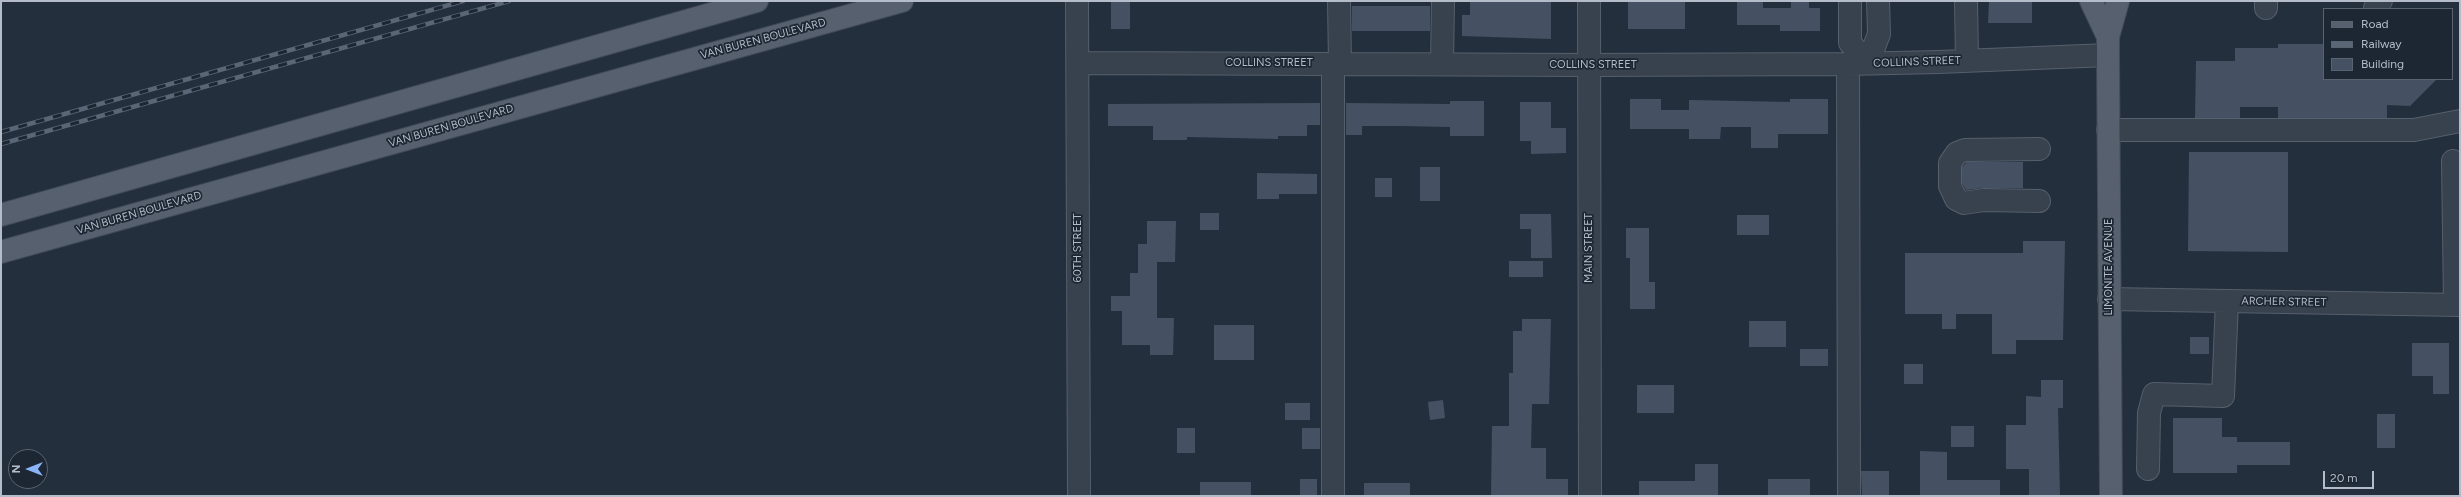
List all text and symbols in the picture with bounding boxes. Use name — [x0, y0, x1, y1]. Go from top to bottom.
legend — [2323, 8, 2453, 80]
street label: VAN BUREN BOULEVARD — [699, 16, 827, 62]
text: Road — [2361, 17, 2389, 31]
text: Railway — [2361, 37, 2402, 51]
street label: COLLINS STREET — [1873, 54, 1961, 70]
street label: COLLINS STREET — [1225, 56, 1313, 70]
text: Building — [2361, 57, 2404, 71]
street label: COLLINS STREET — [1549, 58, 1637, 72]
street label: VAN BUREN BOULEVARD — [387, 102, 515, 150]
street label: VAN BUREN BOULEVARD — [75, 189, 203, 237]
street label: 60TH STREET — [1071, 213, 1085, 283]
street label: MAIN STREET — [1582, 213, 1596, 283]
street label: LIMONITE AVENUE — [2102, 218, 2116, 316]
street label: ARCHER STREET — [2241, 295, 2327, 309]
north arrow — [8, 449, 48, 489]
scale bar — [2325, 463, 2376, 489]
text: N — [10, 465, 23, 473]
text: 20 m — [2330, 471, 2358, 485]

